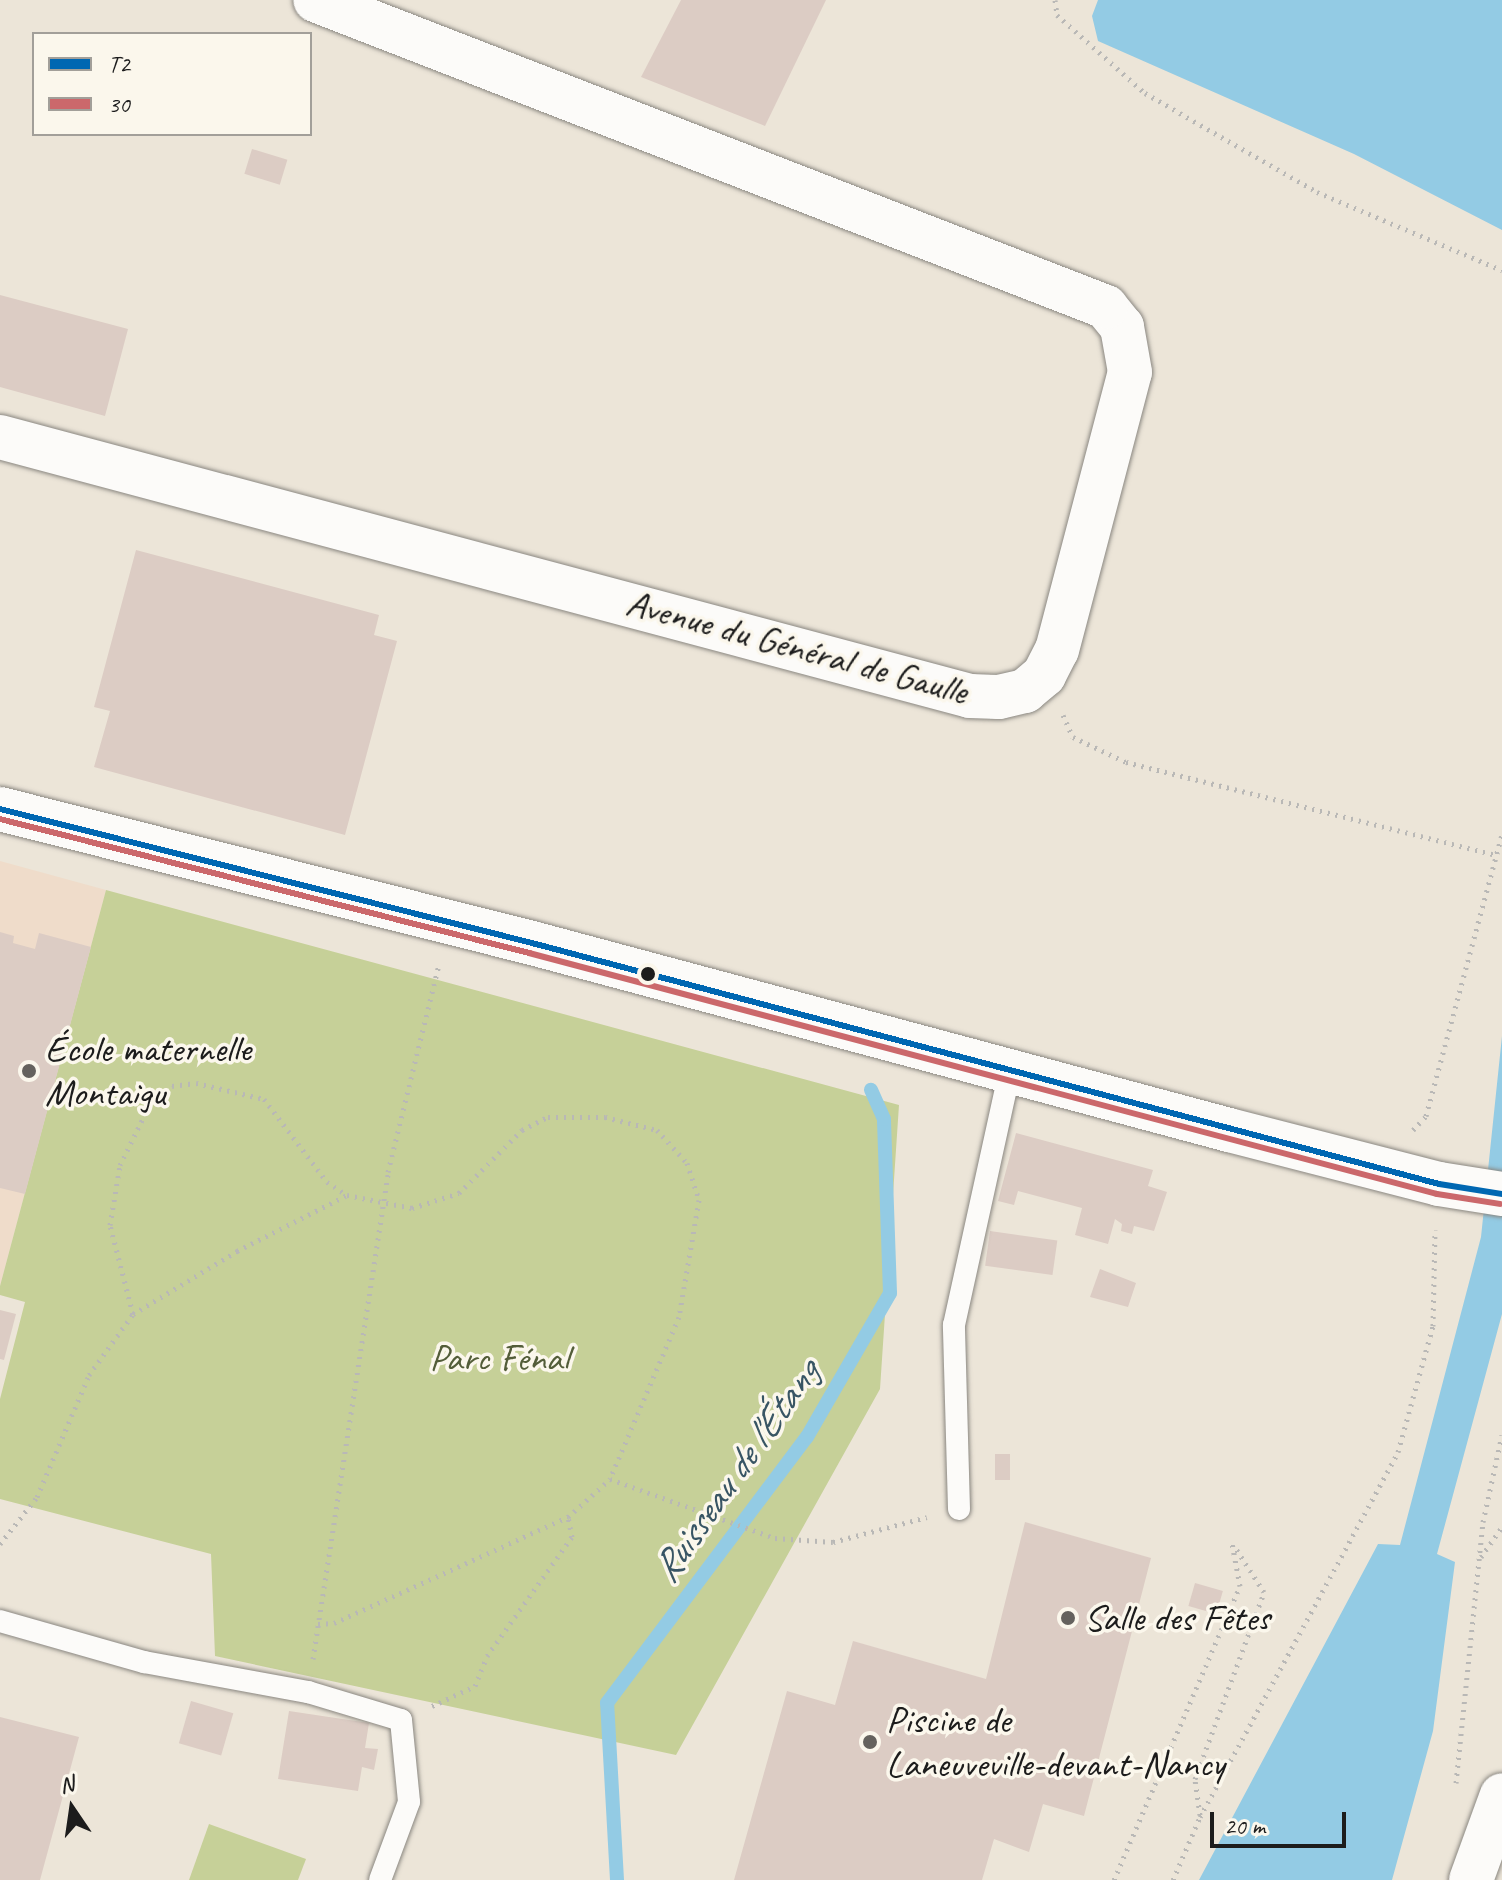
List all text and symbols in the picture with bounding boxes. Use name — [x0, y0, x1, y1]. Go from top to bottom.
legend — [32, 32, 312, 136]
text: T2 — [108, 49, 130, 79]
text: 30 — [108, 89, 130, 119]
street label: Avenue du Général de Gaulle — [621, 580, 973, 714]
unlabelled marker — [640, 966, 656, 982]
place label: École maternelle Montaigu — [45, 1026, 252, 1116]
marker: École maternelle Montaigu — [20, 1062, 38, 1080]
park label: Parc Fénal — [430, 1335, 568, 1381]
water label: Ruisseau de l'Étang — [641, 1351, 829, 1591]
place label: Salle des Fêtes — [1084, 1595, 1270, 1641]
marker: Salle des Fêtes — [1059, 1609, 1077, 1627]
place label: Piscine de Laneuveville-devant-Nancy — [886, 1697, 1224, 1786]
marker: Piscine de Laneuveville-devant-Nancy — [861, 1733, 879, 1751]
north arrow — [32, 1768, 112, 1848]
text: N — [57, 1769, 76, 1800]
scale bar — [1214, 1796, 1350, 1846]
text: 20 m — [1224, 1811, 1265, 1841]

